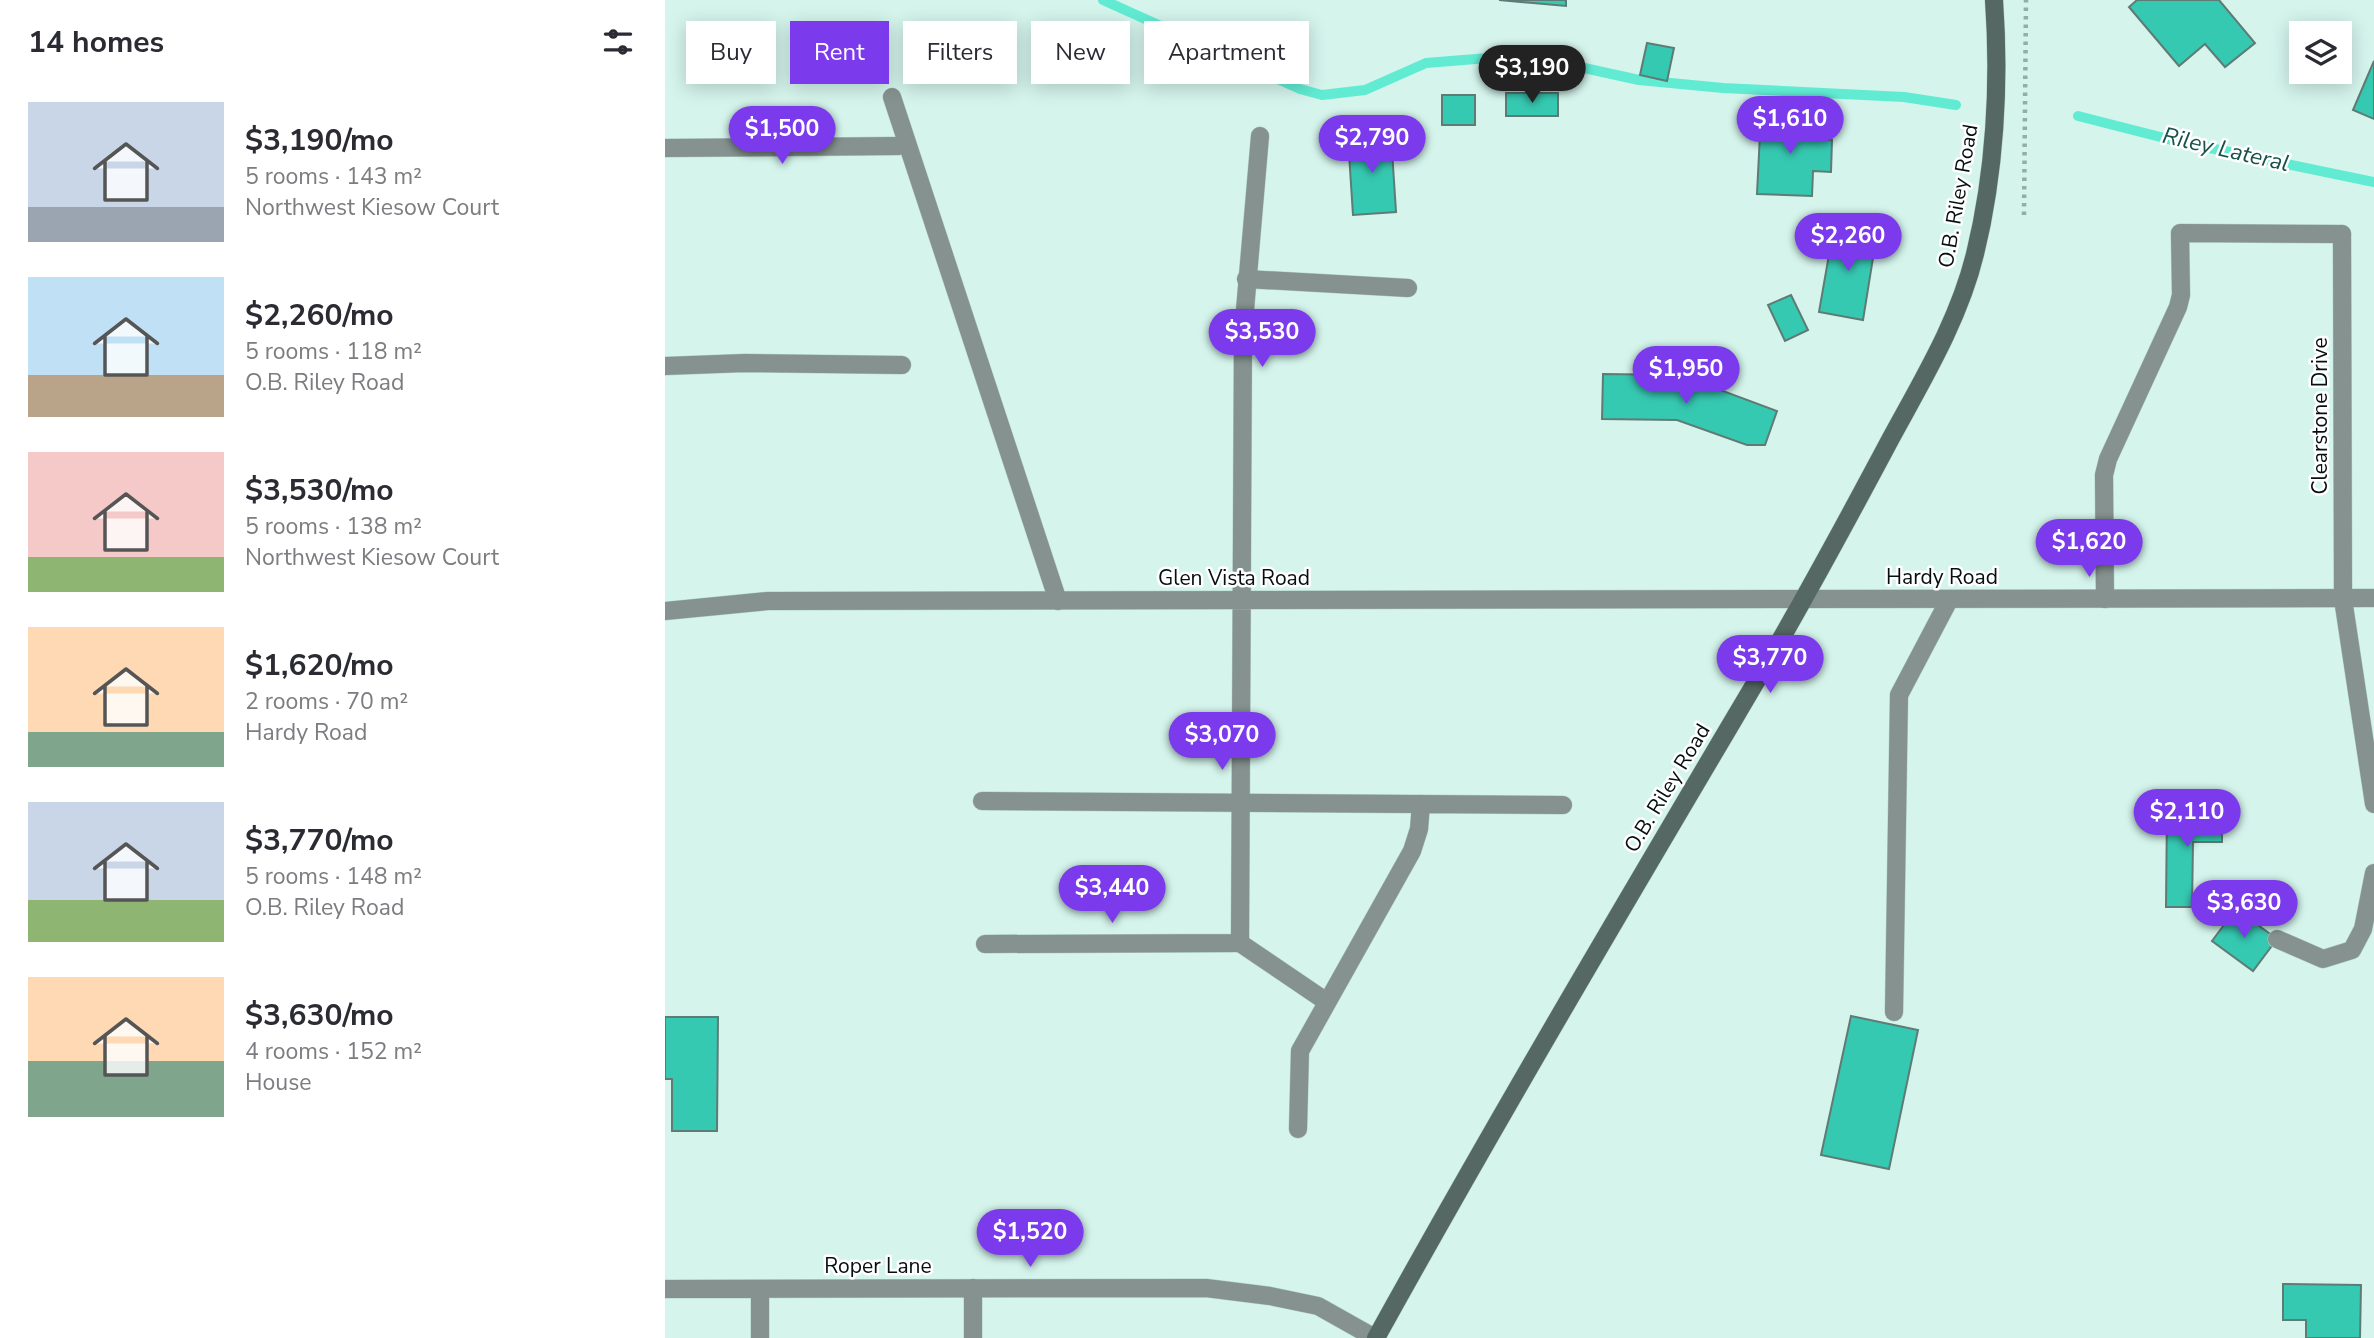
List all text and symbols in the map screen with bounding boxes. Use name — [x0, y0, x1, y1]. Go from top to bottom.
chip: Buy — [686, 21, 776, 84]
chip: Rent — [790, 21, 889, 84]
chip: Filters — [903, 21, 1017, 84]
chip: New — [1031, 21, 1130, 84]
chip: Apartment — [1144, 21, 1309, 84]
map controls — [2289, 21, 2352, 84]
button: layers — [2289, 21, 2352, 84]
text: 14 homes — [28, 22, 164, 63]
icon: filters — [599, 23, 637, 61]
pin: $3,190 — [1475, 46, 1589, 105]
text: $3,190 — [1495, 52, 1569, 83]
pin: $1,610 — [1733, 96, 1847, 156]
text: $1,610 — [1753, 103, 1827, 134]
pin: $1,500 — [725, 106, 839, 166]
text: $1,500 — [745, 113, 819, 144]
pin: $2,790 — [1315, 116, 1429, 175]
text: $3,190/mo — [245, 120, 394, 161]
water label: Riley Lateral — [2159, 120, 2292, 179]
text: $2,790 — [1335, 122, 1409, 153]
street label: O.B. Riley Road — [1932, 122, 1984, 270]
icon: home — [84, 130, 168, 214]
text: 5 rooms · 143 m² — [245, 161, 422, 192]
text: Northwest Kiesow Court — [245, 192, 499, 223]
pin: $2,260 — [1791, 214, 1905, 273]
text: $2,260 — [1811, 220, 1885, 251]
text: $2,260/mo — [245, 295, 394, 336]
icon: home — [84, 305, 168, 389]
pin: $3,530 — [1205, 310, 1319, 369]
text: $3,530 — [1225, 316, 1299, 347]
text: 5 rooms · 118 m² — [245, 336, 422, 367]
street label: Clearstone Drive — [2306, 337, 2334, 495]
pin: $1,950 — [1629, 346, 1743, 406]
text: $1,950 — [1649, 353, 1723, 384]
text: O.B. Riley Road — [245, 367, 404, 398]
text: $3,530/mo — [245, 470, 394, 511]
icon: home — [84, 480, 168, 564]
text: 5 rooms · 138 m² — [245, 511, 422, 542]
pin: $1,620 — [2032, 520, 2146, 579]
text: $1,620 — [2052, 526, 2126, 557]
text: Northwest Kiesow Court — [245, 542, 499, 573]
street label: Hardy Road — [1886, 563, 1998, 591]
street label: Glen Vista Road — [1158, 564, 1310, 592]
pin: $3,770 — [1713, 636, 1827, 695]
text: $3,770 — [1733, 642, 1807, 673]
text: $1,620/mo — [245, 645, 394, 686]
icon: home — [84, 655, 168, 739]
text: 2 rooms · 70 m² — [245, 686, 408, 717]
pin: $3,070 — [1165, 712, 1279, 772]
text: Hardy Road — [245, 717, 367, 748]
street label: O.B. Riley Road — [1618, 718, 1716, 858]
text: $3,070 — [1185, 719, 1259, 750]
pin: $2,110 — [2130, 790, 2244, 849]
text: $2,110 — [2150, 796, 2224, 827]
text: $3,770/mo — [245, 820, 394, 861]
icon: home — [84, 830, 168, 914]
text: 5 rooms · 148 m² — [245, 861, 422, 892]
pin: $3,440 — [1055, 866, 1169, 925]
text: $3,440 — [1075, 872, 1149, 903]
pin: $3,630 — [2187, 880, 2301, 940]
text: $3,630 — [2207, 887, 2281, 918]
text: O.B. Riley Road — [245, 892, 404, 923]
text: $3,630/mo — [245, 995, 394, 1036]
icon: home — [84, 1005, 168, 1089]
text: 4 rooms · 152 m² — [245, 1036, 422, 1067]
text: House — [245, 1067, 312, 1098]
pin: $1,520 — [973, 1210, 1087, 1269]
text: $1,520 — [993, 1216, 1067, 1247]
street label: Roper Lane — [824, 1252, 932, 1280]

